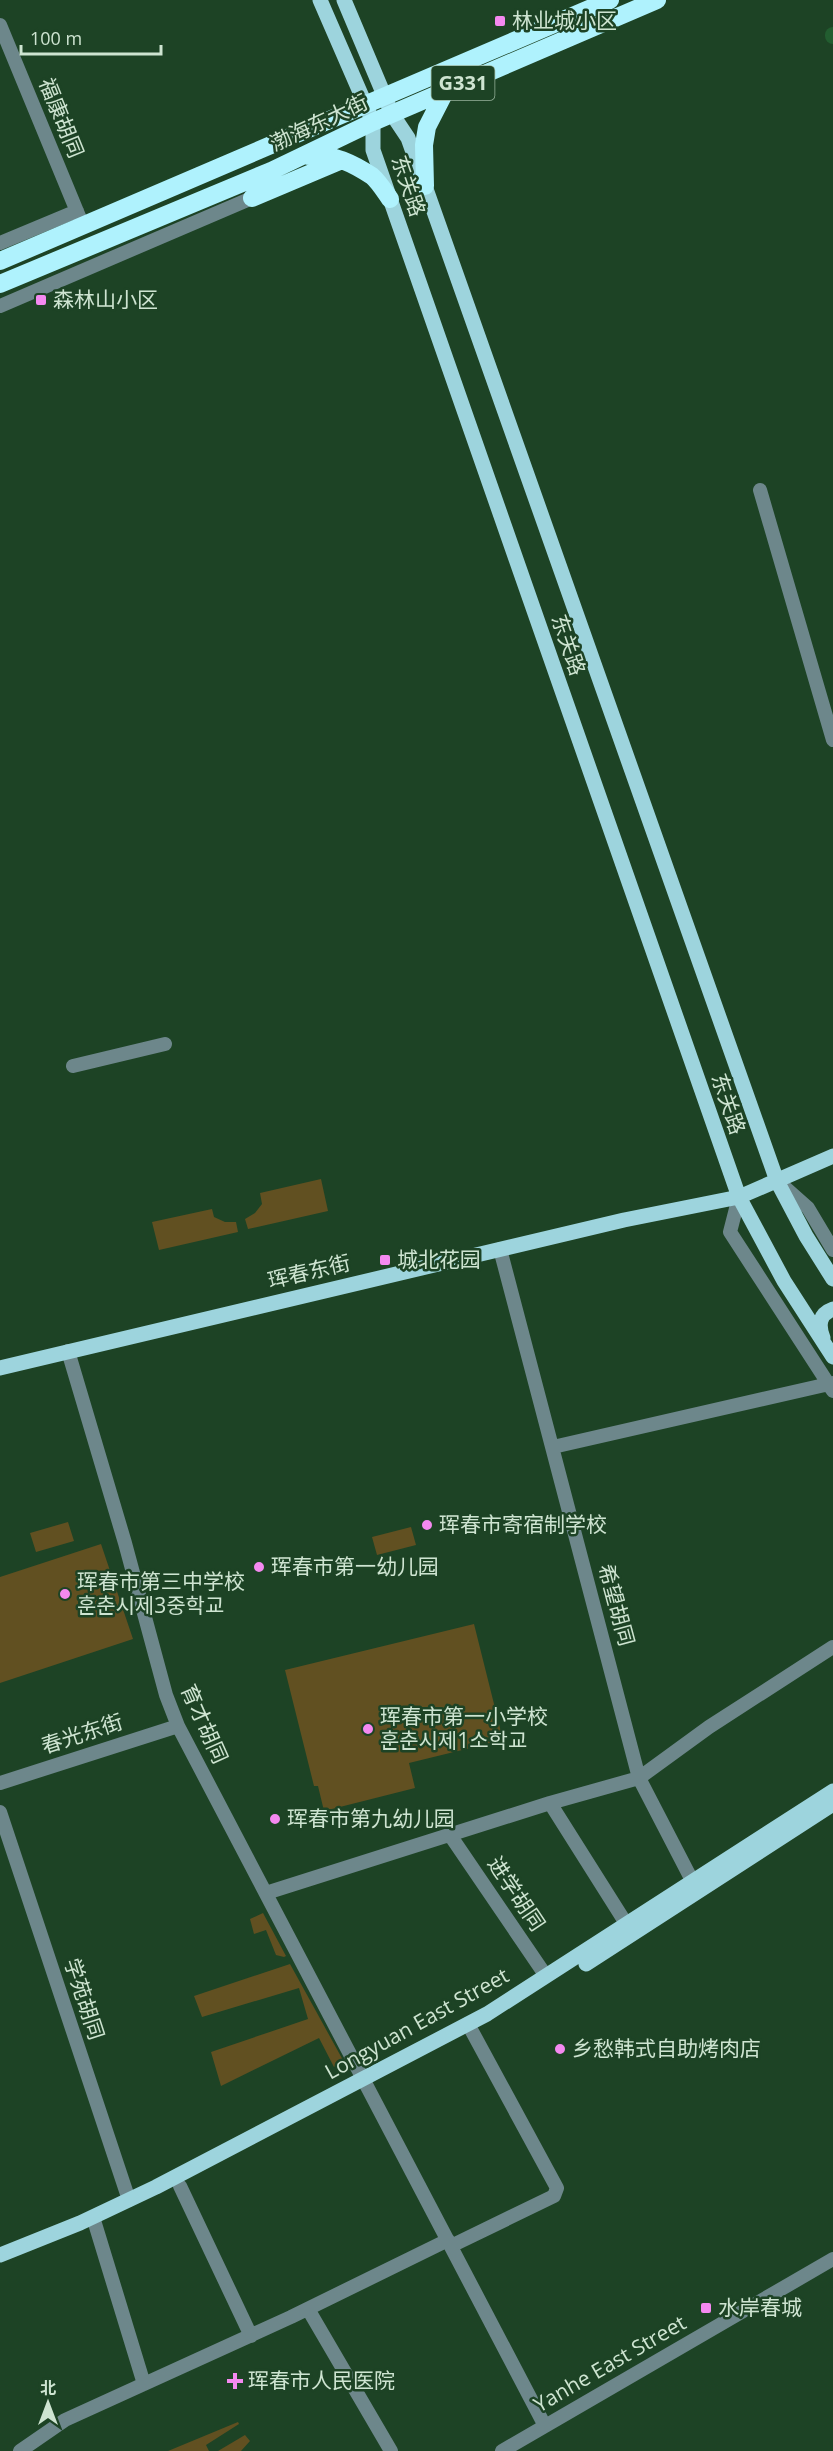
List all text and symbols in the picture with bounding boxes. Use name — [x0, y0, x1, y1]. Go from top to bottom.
place label: 林业城小区 — [512, 6, 617, 34]
marker: 林业城小区 — [493, 14, 507, 28]
scale bar — [21, 18, 160, 56]
text: 100 m — [30, 26, 82, 50]
road number: G331 — [432, 66, 494, 100]
street label: 福康胡同 — [33, 73, 91, 162]
street label: 渤海东大街 — [265, 87, 372, 157]
street label: 东关路 — [385, 151, 432, 220]
place label: 森林山小区 — [53, 285, 158, 313]
marker: 森林山小区 — [34, 293, 48, 307]
street label: 东关路 — [545, 610, 592, 679]
street label: 东关路 — [705, 1069, 752, 1138]
place label: 城北花园 — [397, 1245, 481, 1273]
street label: 珲春东街 — [265, 1248, 353, 1294]
marker: 城北花园 — [378, 1253, 392, 1267]
place label: 珲春市寄宿制学校 — [439, 1510, 607, 1538]
marker: 珲春市寄宿制学校 — [420, 1518, 434, 1532]
place label: 珲春市第一幼儿园 — [271, 1552, 439, 1580]
marker: 珲春市第一幼儿园 — [252, 1560, 266, 1574]
street label: 希望胡同 — [593, 1561, 641, 1649]
place label: 珲春市第三中学校 훈춘시제3중학교 — [77, 1567, 245, 1619]
marker: 珲春市第三中学校 훈춘시제3중학교 — [58, 1587, 72, 1601]
street label: 育才胡同 — [175, 1680, 235, 1768]
place label: 珲春市第一小学校 훈춘시제1소학교 — [380, 1702, 548, 1754]
street label: 春光东街 — [37, 1707, 126, 1759]
marker: 珲春市第一小学校 훈춘시제1소학교 — [361, 1722, 375, 1736]
place label: 珲春市第九幼儿园 — [287, 1804, 455, 1832]
marker: 珲春市第九幼儿园 — [268, 1812, 282, 1826]
street label: 进学胡同 — [482, 1851, 552, 1936]
street label: 学苑胡同 — [59, 1954, 111, 2043]
street label: Longyuan East Street — [320, 1961, 513, 2085]
place label: 乡愁韩式自助烤肉店 — [572, 2034, 761, 2062]
marker: 乡愁韩式自助烤肉店 — [553, 2042, 567, 2056]
place label: 水岸春城 — [718, 2293, 802, 2321]
marker: 水岸春城 — [699, 2301, 713, 2315]
street label: Yanhe East Street — [528, 2308, 691, 2418]
place label: 珲春市人民医院 — [248, 2366, 395, 2394]
marker: 珲春市人民医院 — [226, 2372, 244, 2390]
north arrow — [18, 2373, 78, 2433]
text: 北 — [40, 2377, 56, 2399]

